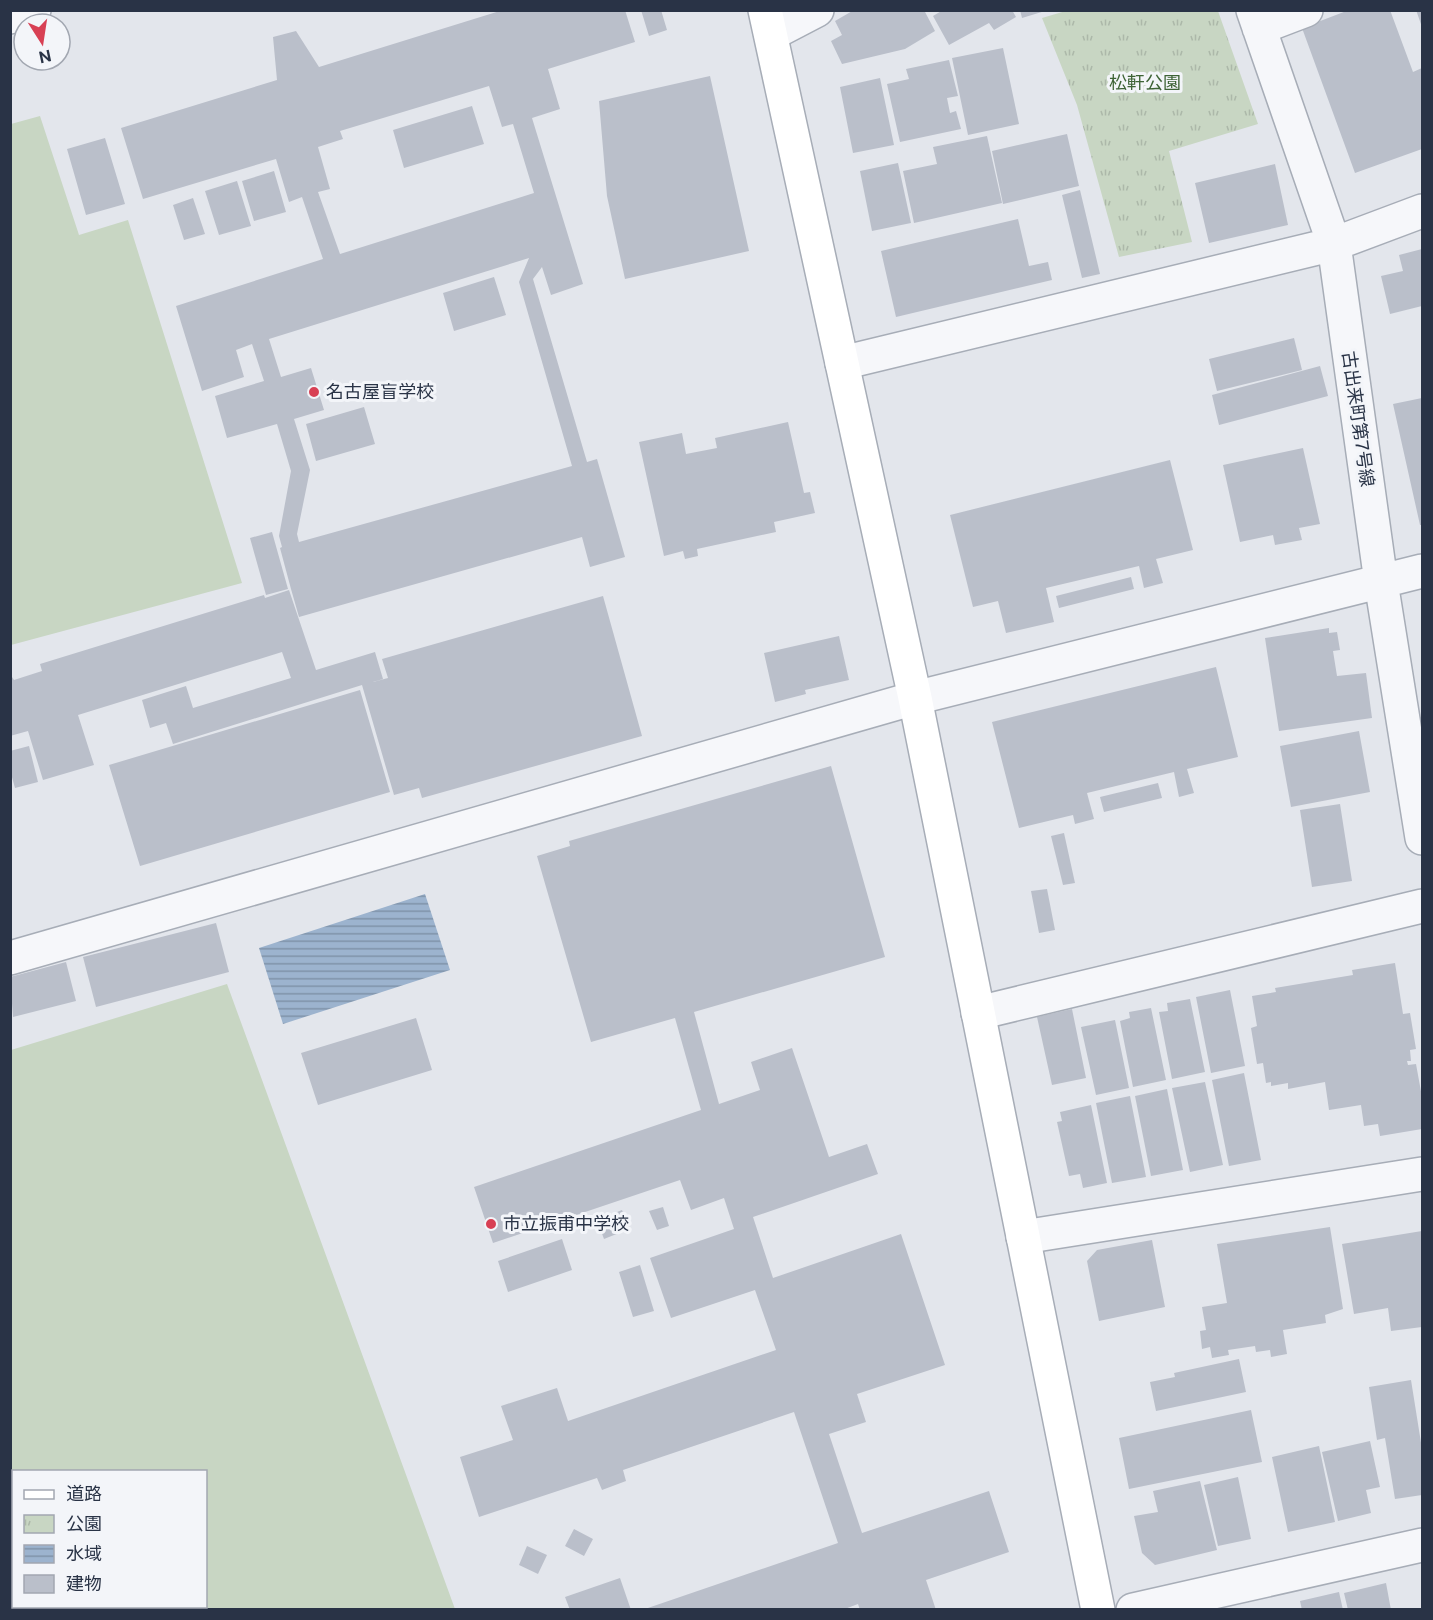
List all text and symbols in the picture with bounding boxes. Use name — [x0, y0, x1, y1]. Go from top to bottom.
north arrow — [12, 12, 72, 72]
text: N — [37, 46, 53, 67]
park label: 松軒公園 — [1109, 72, 1181, 93]
street label: 古出来町第7号線 — [1339, 350, 1378, 488]
place label: 名古屋盲学校 — [326, 381, 434, 402]
marker: 名古屋盲学校 — [307, 385, 321, 399]
place label: 市立振甫中学校 — [503, 1213, 629, 1234]
marker: 市立振甫中学校 — [484, 1217, 498, 1231]
legend — [12, 1470, 207, 1608]
text: 道路 — [66, 1483, 102, 1504]
text: 公園 — [66, 1513, 102, 1534]
text: 水域 — [66, 1543, 102, 1564]
text: 建物 — [66, 1573, 102, 1594]

